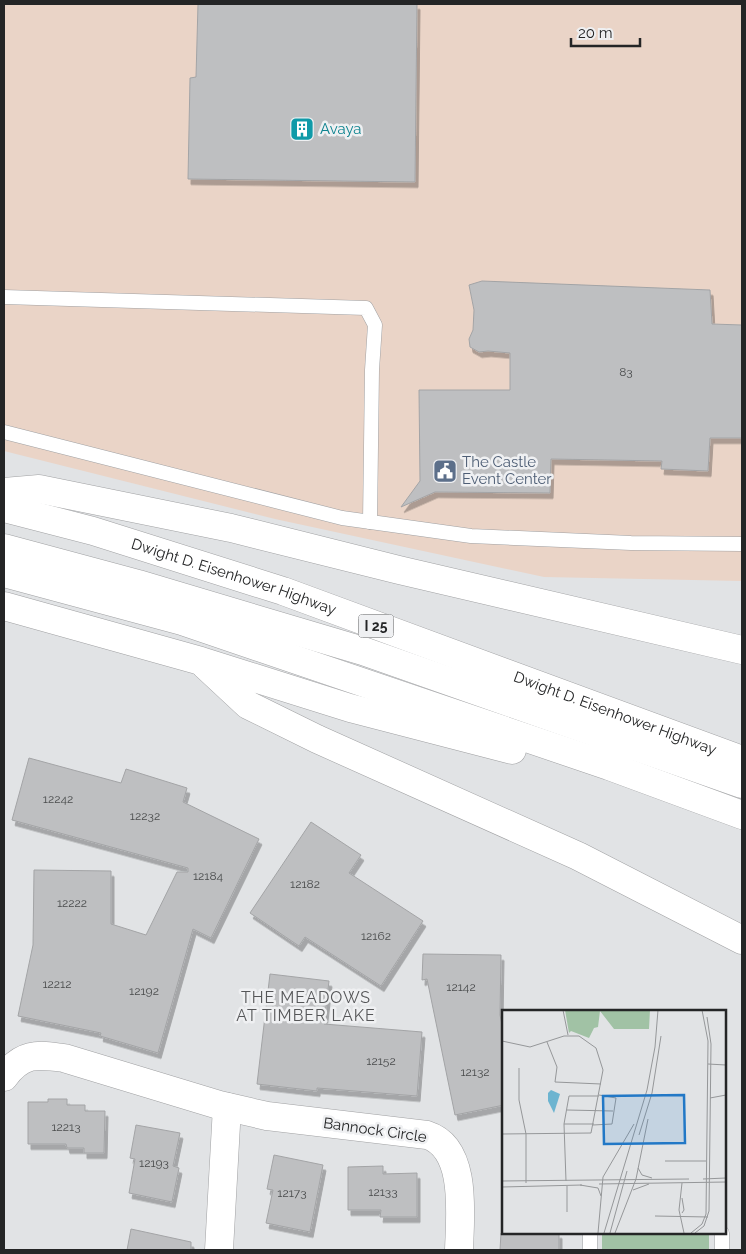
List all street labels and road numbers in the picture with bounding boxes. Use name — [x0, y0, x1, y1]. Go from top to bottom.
street label: Dwight D. Eisenhower Highway — [129, 535, 339, 619]
road number: I 25 — [358, 614, 394, 638]
street label: Dwight D. Eisenhower Highway — [511, 668, 719, 759]
street label: Bannock Circle — [322, 1114, 428, 1146]

